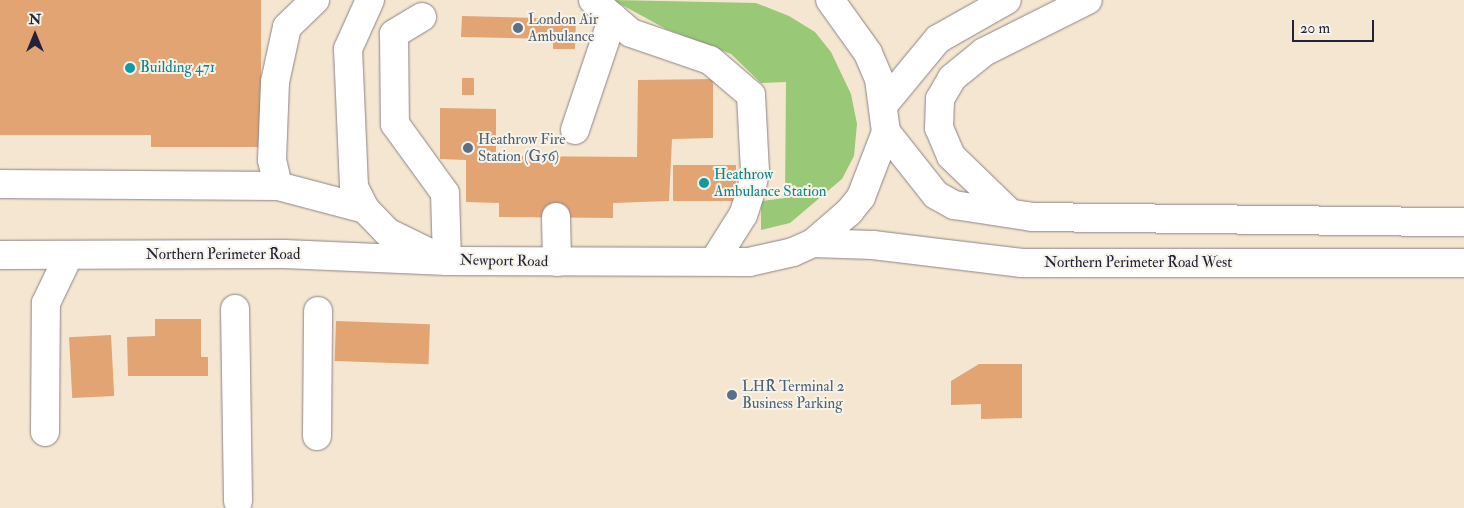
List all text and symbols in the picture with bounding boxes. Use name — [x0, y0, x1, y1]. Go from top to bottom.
north arrow — [10, 10, 60, 60]
place label: London Air Ambulance — [528, 10, 598, 45]
scale bar — [1294, 10, 1376, 42]
text: N — [29, 11, 41, 28]
text: 20 m — [1300, 19, 1330, 38]
marker: London Air Ambulance — [512, 22, 524, 34]
place label: Building 471 — [140, 59, 215, 77]
marker: Building 471 — [124, 62, 136, 74]
place label: Heathrow Fire Station (G56) — [478, 130, 565, 165]
marker: Heathrow Fire Station (G56) — [462, 142, 474, 154]
place label: Heathrow Ambulance Station — [714, 165, 826, 200]
marker: Heathrow Ambulance Station — [698, 177, 710, 189]
street label: Northern Perimeter Road — [146, 246, 300, 264]
street label: Newport Road — [460, 251, 548, 271]
street label: Northern Perimeter Road West — [1044, 254, 1232, 272]
place label: LHR Terminal 2 Business Parking — [742, 377, 844, 412]
marker: LHR Terminal 2 Business Parking — [726, 389, 738, 401]

